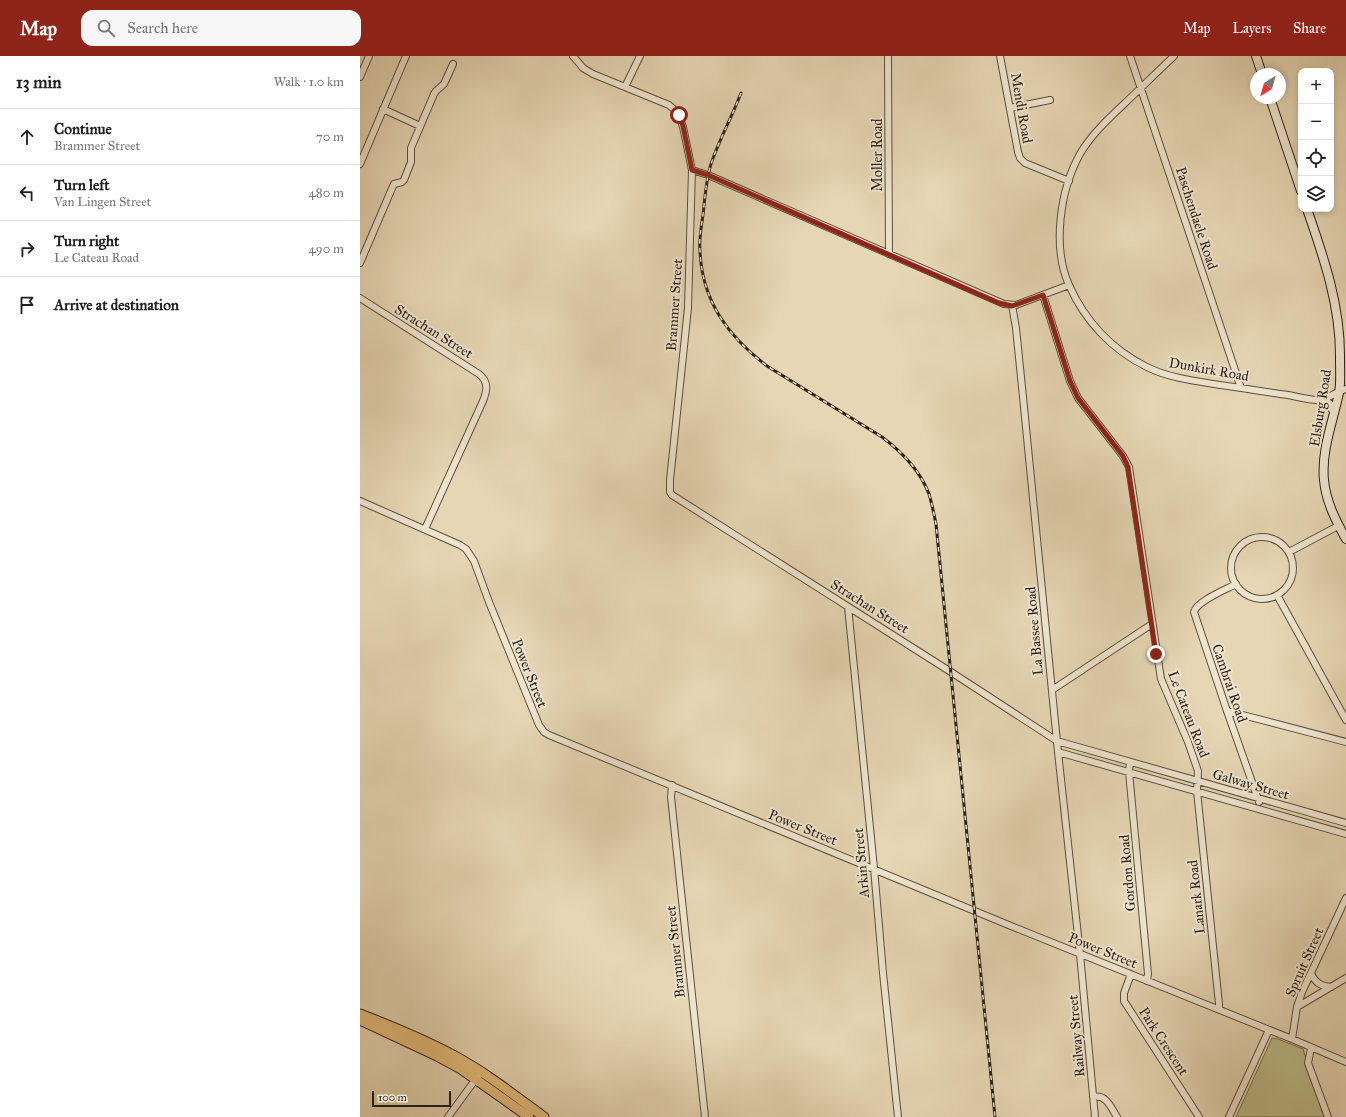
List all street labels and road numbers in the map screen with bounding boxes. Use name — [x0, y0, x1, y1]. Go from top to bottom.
street label: Mendi Road — [1007, 71, 1036, 145]
street label: Moller Road — [869, 119, 886, 191]
street label: Paschendaele Road — [1172, 165, 1221, 272]
street label: Brammer Street — [663, 258, 686, 352]
street label: Strachan Street — [391, 301, 476, 362]
street label: Dunkirk Road — [1168, 354, 1250, 385]
street label: Elsburg Road — [1306, 368, 1335, 448]
street label: Strachan Street — [827, 576, 912, 637]
street label: La Bassee Road — [1022, 586, 1047, 676]
street label: Power Street — [508, 636, 551, 710]
street label: Cambrai Road — [1208, 642, 1251, 725]
street label: Le Cateau Road — [1164, 668, 1213, 760]
street label: Galway Street — [1211, 765, 1291, 804]
street label: Power Street — [766, 806, 840, 849]
street label: Arkin Street — [850, 827, 873, 900]
street label: Gordon Road — [1116, 834, 1139, 912]
street label: Lanark Road — [1184, 859, 1209, 935]
street label: Brammer Street — [662, 905, 689, 999]
street label: Spruit Street — [1282, 925, 1327, 1000]
street label: Power Street — [1066, 929, 1140, 972]
street label: Railway Street — [1064, 994, 1089, 1078]
street label: Park Crescent — [1135, 1004, 1192, 1079]

